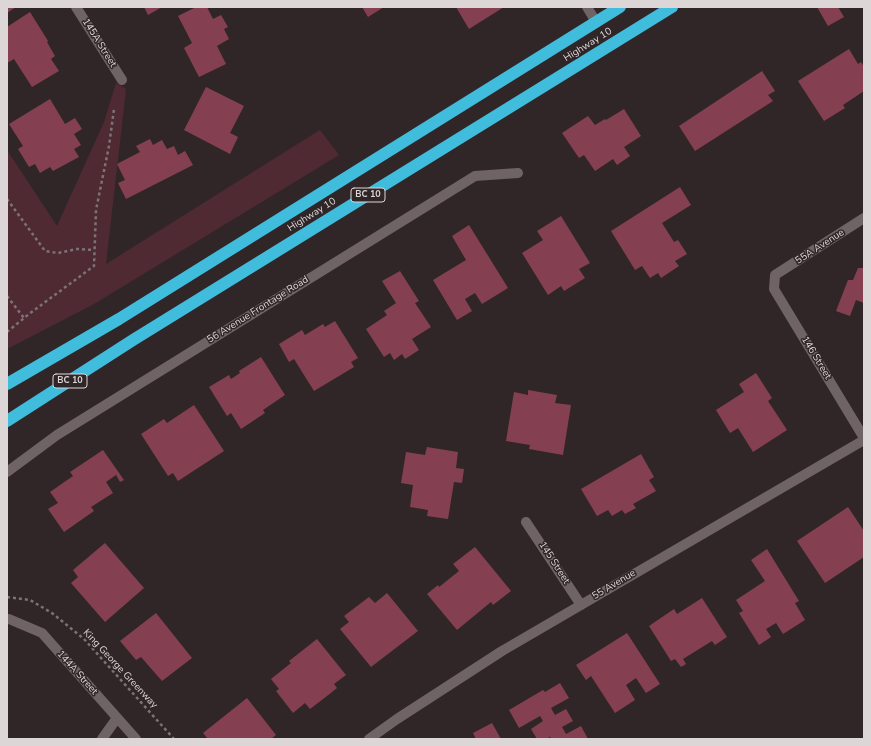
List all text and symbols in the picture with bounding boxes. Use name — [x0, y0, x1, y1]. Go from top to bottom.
street label: 145A Street — [79, 16, 119, 70]
street label: Highway 10 — [562, 25, 614, 65]
road number: BC 10 — [351, 188, 385, 202]
street label: Highway 10 — [286, 195, 338, 235]
street label: 55A Avenue — [793, 227, 847, 267]
street label: 56 Avenue Frontage Road — [205, 274, 311, 346]
street label: 146 Street — [799, 334, 833, 382]
road number: BC 10 — [53, 374, 87, 388]
street label: 145 Street — [536, 540, 572, 586]
street label: 55 Avenue — [590, 567, 638, 603]
street label: King George Greenway — [80, 627, 160, 711]
street label: 144A Street — [54, 648, 100, 698]

